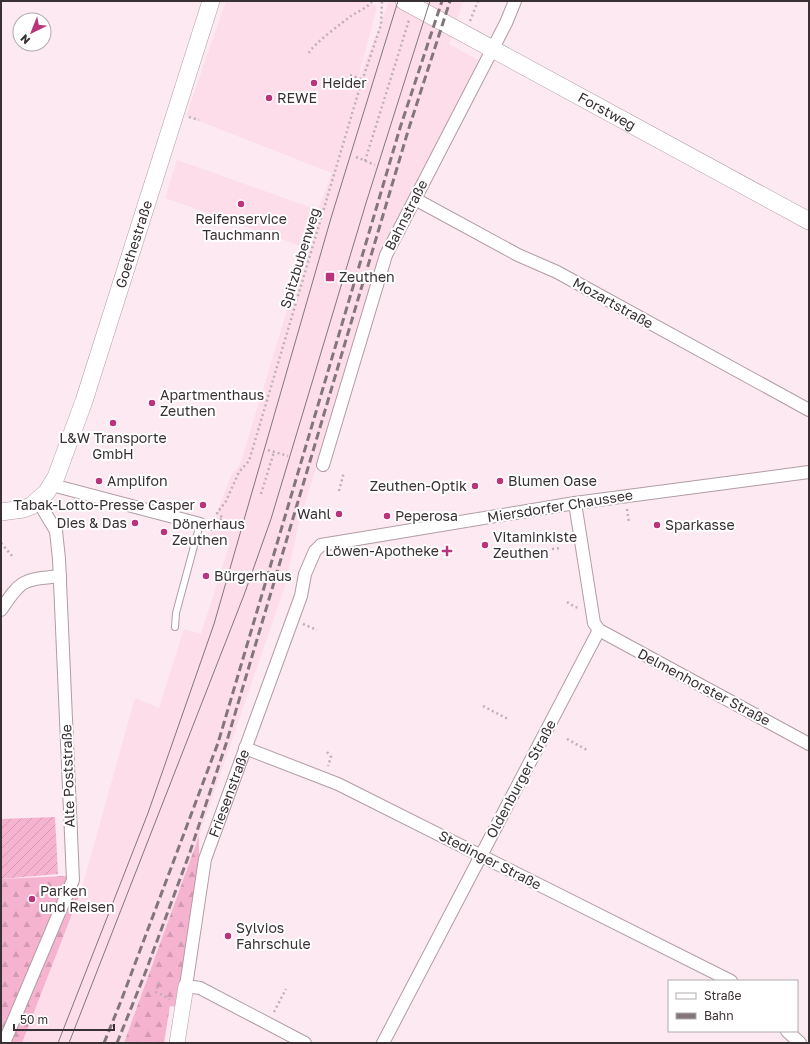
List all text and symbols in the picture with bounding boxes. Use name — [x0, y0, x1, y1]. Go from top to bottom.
north arrow — [12, 12, 52, 52]
text: N — [17, 32, 32, 47]
place label: Heider — [322, 74, 367, 91]
marker: Heider — [309, 78, 319, 88]
street label: Forstweg — [575, 88, 639, 133]
place label: REWE — [277, 89, 317, 106]
marker: REWE — [264, 93, 274, 103]
street label: Bahnstraße — [381, 177, 431, 253]
street label: Goethestraße — [111, 198, 155, 290]
marker: Reifenservice Tauchmann — [236, 199, 246, 209]
street label: Spitzbubenweg — [276, 205, 323, 310]
place label: Reifenservice Tauchmann — [195, 210, 287, 243]
place label: Zeuthen — [339, 268, 395, 285]
marker: Zeuthen — [324, 271, 336, 283]
street label: Mozartstraße — [570, 273, 656, 332]
place label: Apartmenthaus Zeuthen — [160, 386, 264, 419]
marker: Apartmenthaus Zeuthen — [147, 398, 157, 408]
marker: L&W Transporte GmbH — [108, 418, 118, 428]
place label: L&W Transporte GmbH — [59, 429, 167, 462]
place label: Amplifon — [107, 472, 168, 489]
place label: Blumen Oase — [508, 472, 597, 489]
marker: Amplifon — [94, 476, 104, 486]
marker: Blumen Oase — [495, 476, 505, 486]
place label: Zeuthen-Optik — [370, 477, 467, 494]
marker: Zeuthen-Optik — [470, 481, 480, 491]
street label: Miersdorfer Chaussee — [486, 486, 634, 525]
place label: Tabak-Lotto-Presse Casper — [13, 496, 196, 513]
marker: Tabak-Lotto-Presse Casper — [198, 500, 208, 510]
place label: Wahl — [297, 505, 331, 522]
place label: Peperosa — [395, 507, 458, 524]
marker: Wahl — [334, 509, 344, 519]
marker: Peperosa — [382, 511, 392, 521]
place label: Dies & Das — [56, 514, 127, 531]
place label: Dönerhaus Zeuthen — [172, 515, 245, 548]
place label: Sparkasse — [665, 516, 735, 533]
marker: Dies & Das — [130, 518, 140, 528]
marker: Sparkasse — [652, 520, 662, 530]
marker: Dönerhaus Zeuthen — [159, 527, 169, 537]
place label: Vitaminkiste Zeuthen — [493, 528, 577, 561]
marker: Vitaminkiste Zeuthen — [480, 540, 490, 550]
place label: Löwen-Apotheke — [325, 542, 439, 559]
marker: Löwen-Apotheke — [442, 546, 452, 556]
place label: Bürgerhaus — [214, 567, 292, 584]
marker: Bürgerhaus — [201, 571, 211, 581]
street label: Delmenhorster Straße — [635, 644, 773, 729]
street label: Oldenburger Straße — [482, 717, 559, 841]
street label: Alte Poststraße — [57, 724, 78, 828]
street label: Friesenstraße — [205, 747, 252, 839]
street label: Stedinger Straße — [436, 826, 544, 893]
place label: Parken und Reisen — [40, 882, 115, 915]
marker: Parken und Reisen — [27, 894, 37, 904]
place label: Sylvios Fahrschule — [236, 919, 311, 952]
marker: Sylvios Fahrschule — [223, 931, 233, 941]
legend — [668, 980, 798, 1032]
text: Straße — [704, 988, 742, 1003]
scale bar — [14, 1006, 114, 1032]
text: Bahn — [704, 1008, 734, 1023]
text: 50 m — [20, 1012, 48, 1027]

